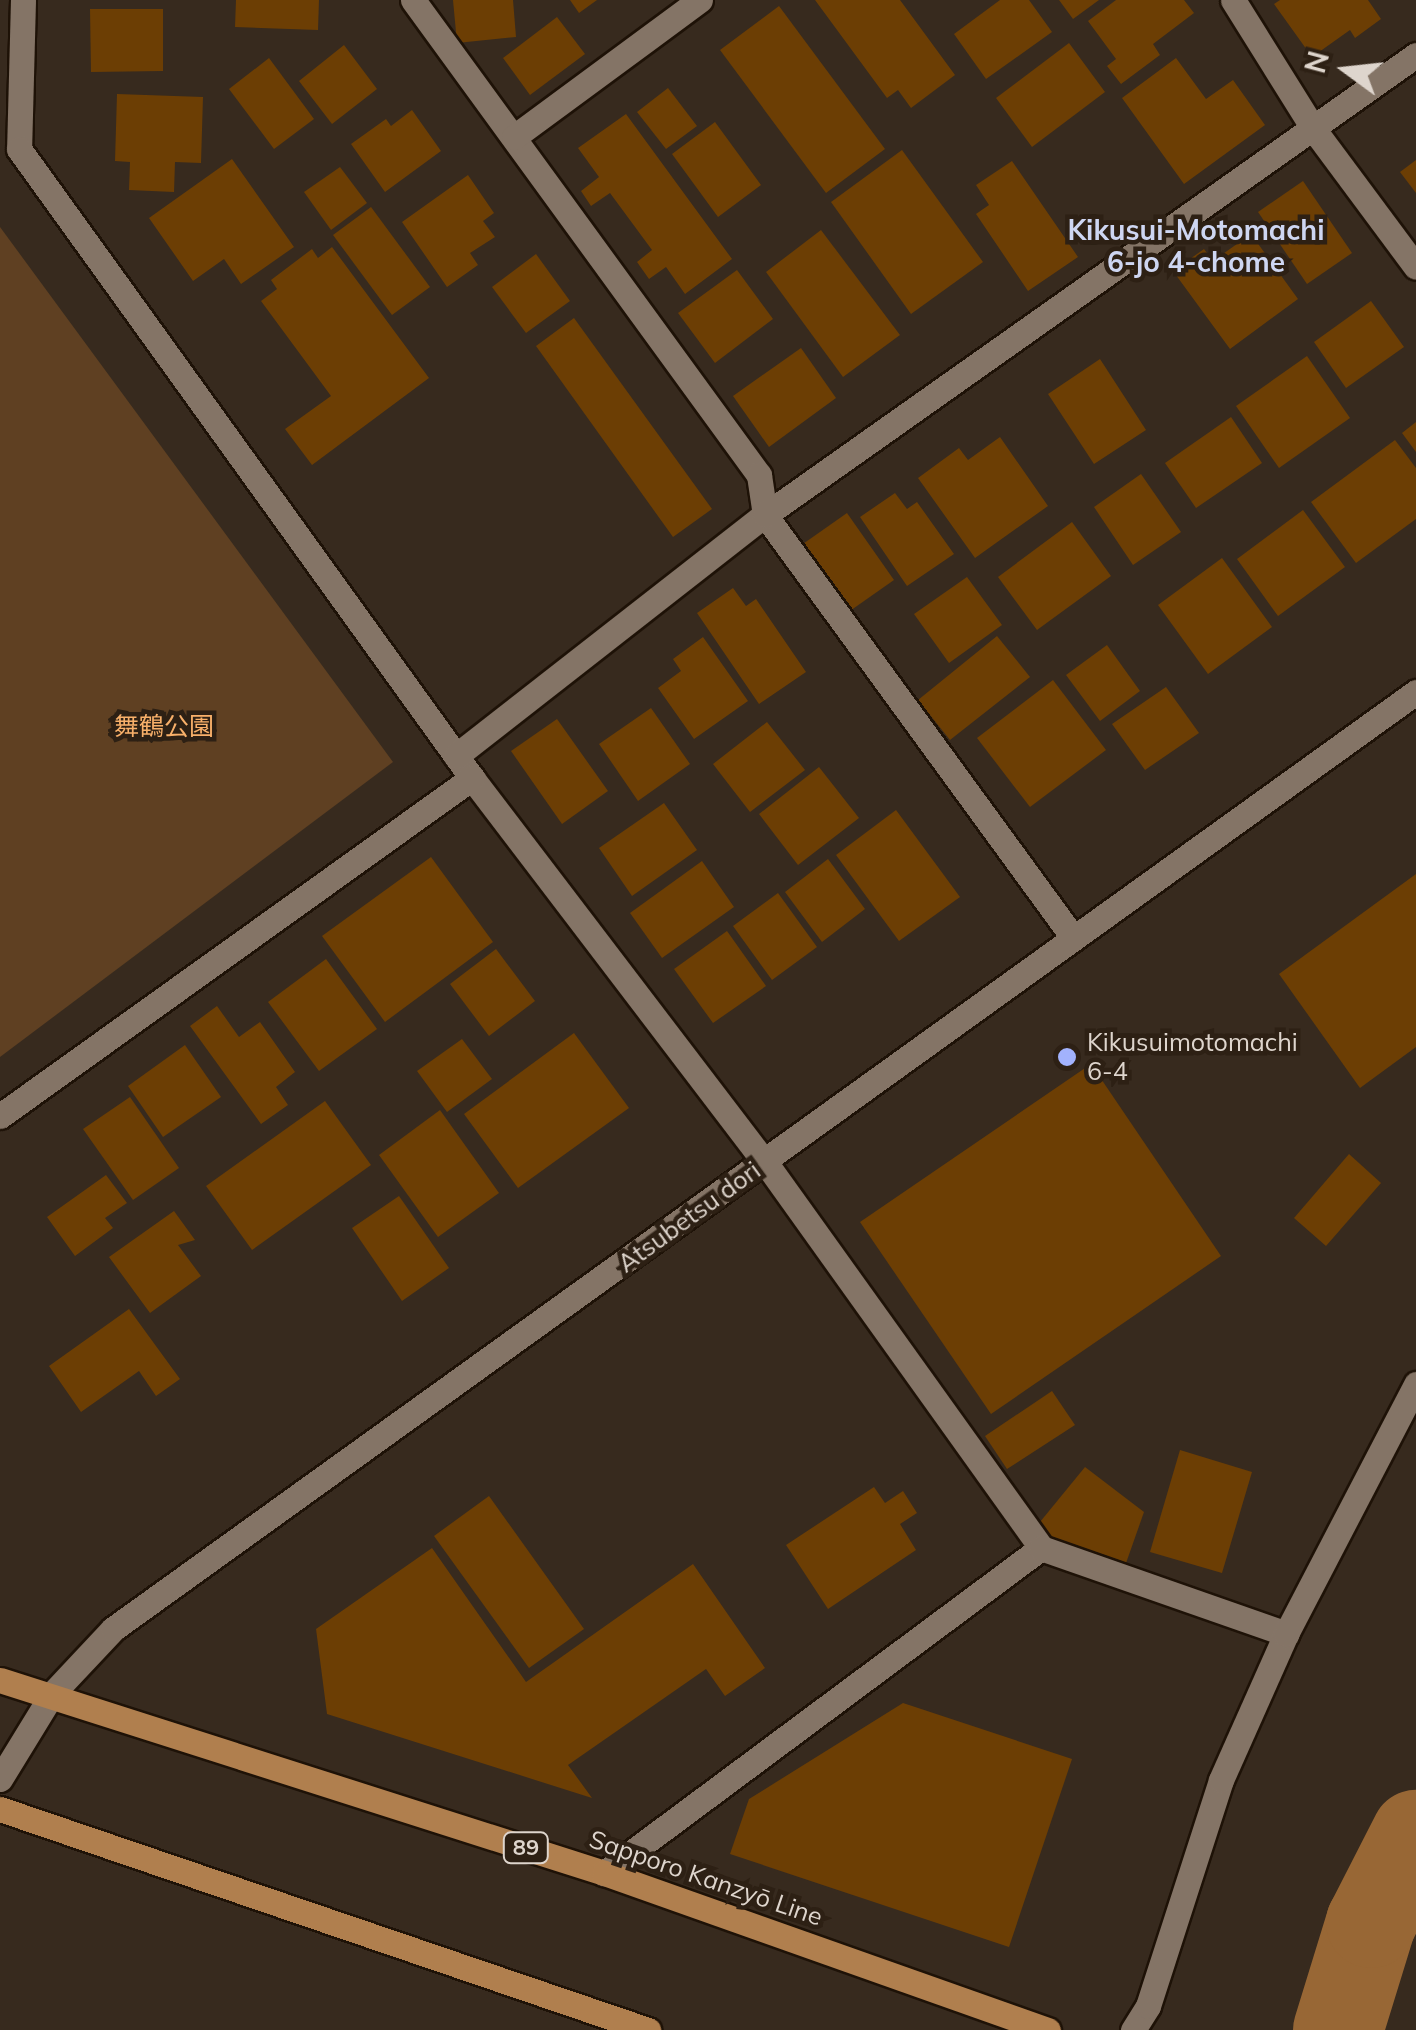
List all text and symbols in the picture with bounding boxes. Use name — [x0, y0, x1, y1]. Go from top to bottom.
north arrow — [1296, 20, 1396, 120]
text: N — [1297, 47, 1336, 77]
district label: Kikusui-Motomachi 6-jo 4-chome — [1067, 213, 1325, 279]
park label: 舞鶴公園 — [114, 711, 214, 741]
place label: Kikusuimotomachi 6-4 — [1087, 1028, 1298, 1087]
marker: Kikusuimotomachi 6-4 — [1056, 1046, 1078, 1068]
street label: Atsubetsu dori — [612, 1155, 766, 1279]
street label: Sapporo Kanzyō Line — [585, 1824, 827, 1932]
road number: 89 — [501, 1831, 551, 1865]

